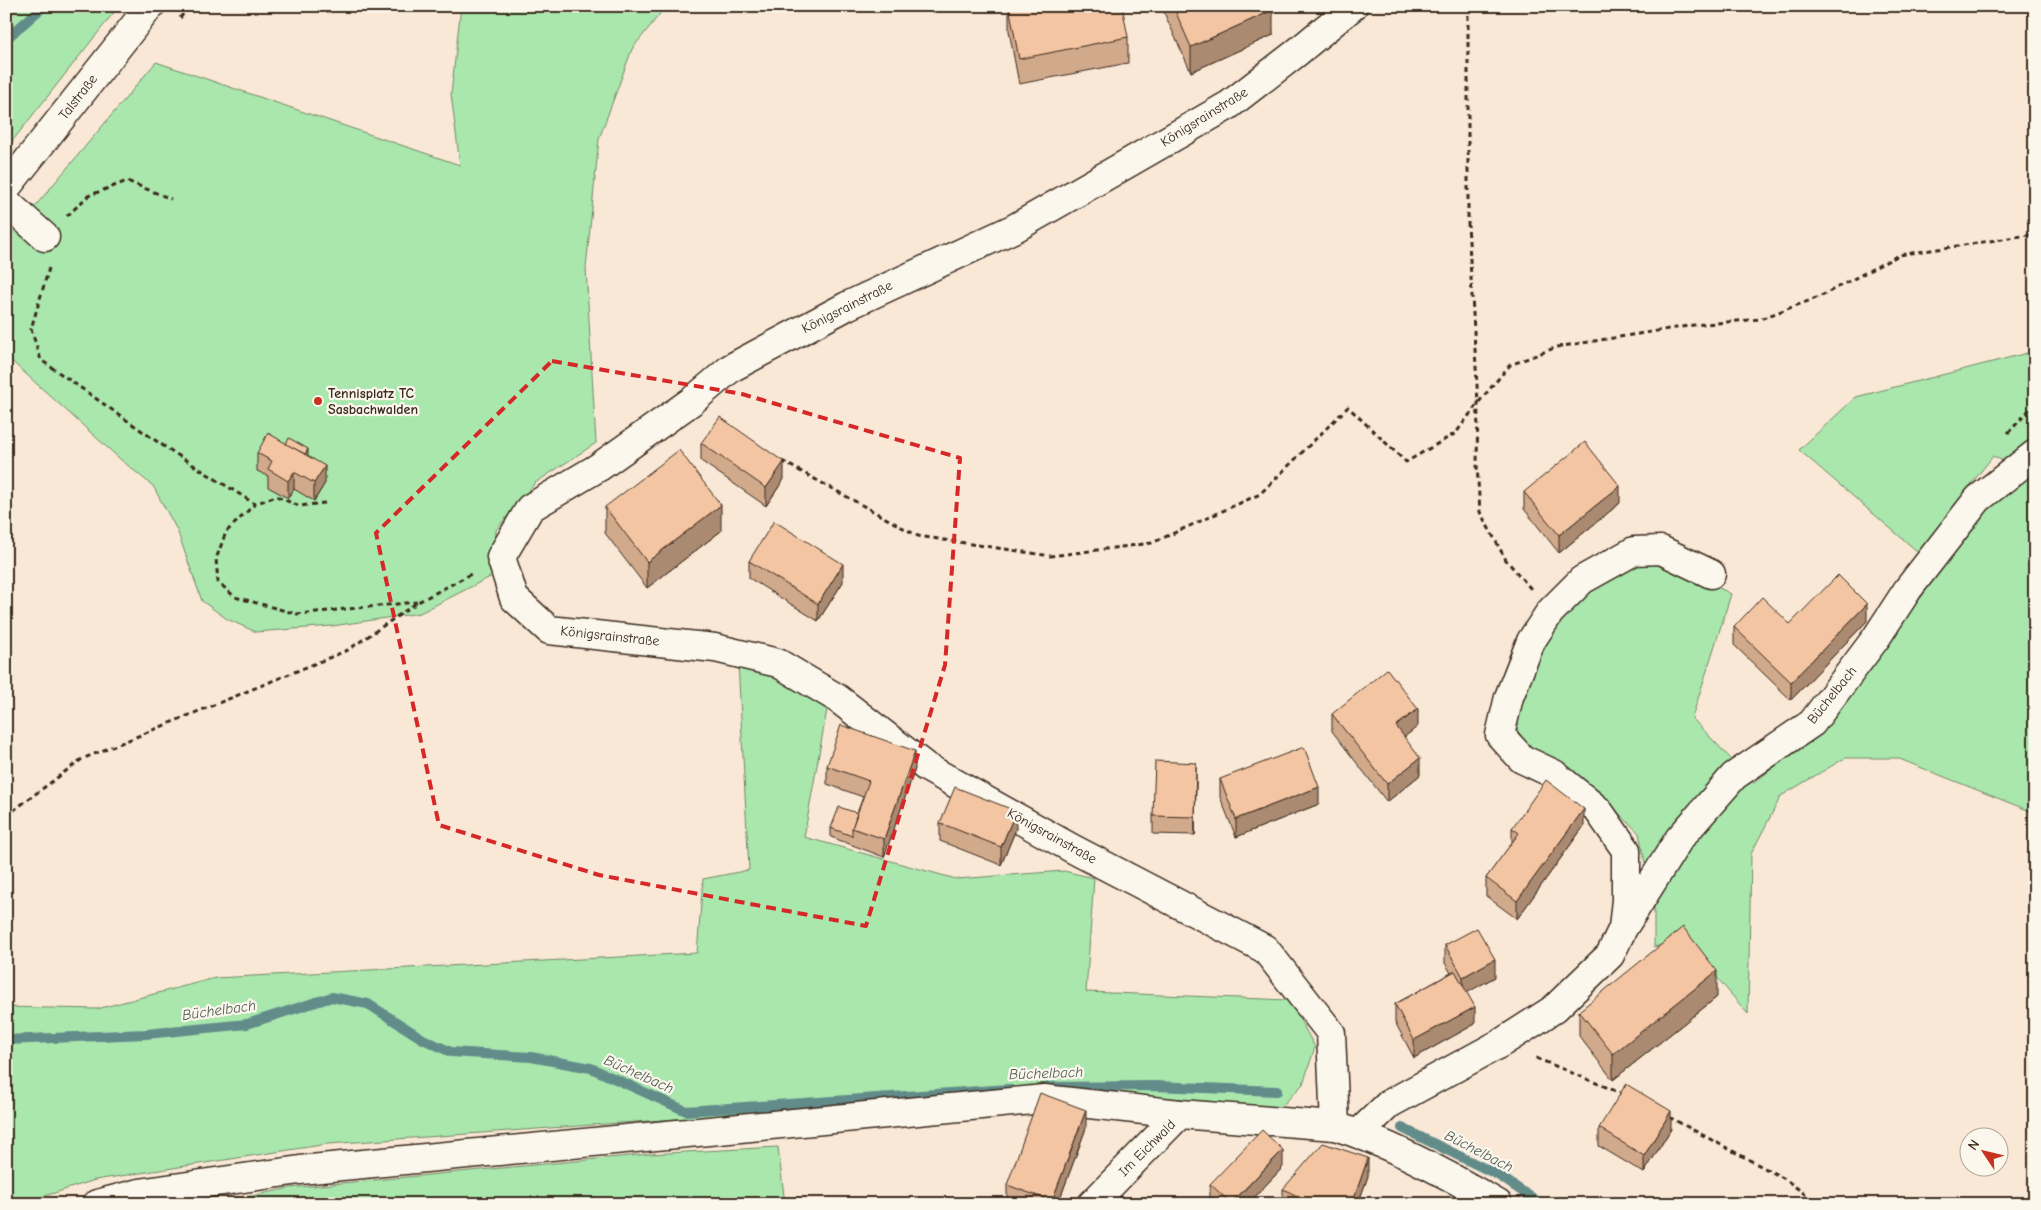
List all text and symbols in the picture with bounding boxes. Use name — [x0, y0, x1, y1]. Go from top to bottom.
street label: Talstraße — [55, 71, 101, 123]
street label: Königsrainstraße — [1157, 83, 1251, 151]
street label: Königsrainstraße — [799, 277, 895, 337]
place label: Tennisplatz TC Sasbachwalden — [328, 385, 418, 418]
marker: Tennisplatz TC Sasbachwalden — [312, 395, 324, 407]
street label: Königsrainstraße — [560, 622, 660, 650]
street label: Büchelbach — [1804, 663, 1860, 727]
street label: Königsrainstraße — [1004, 804, 1100, 868]
water label: Büchelbach — [181, 996, 257, 1024]
water label: Büchelbach — [601, 1051, 677, 1097]
water label: Büchelbach — [1009, 1063, 1083, 1083]
street label: Im Eichwald — [1115, 1116, 1179, 1180]
water label: Büchelbach — [1442, 1126, 1516, 1176]
north arrow — [1958, 1128, 2008, 1178]
text: N — [1964, 1136, 1983, 1153]

